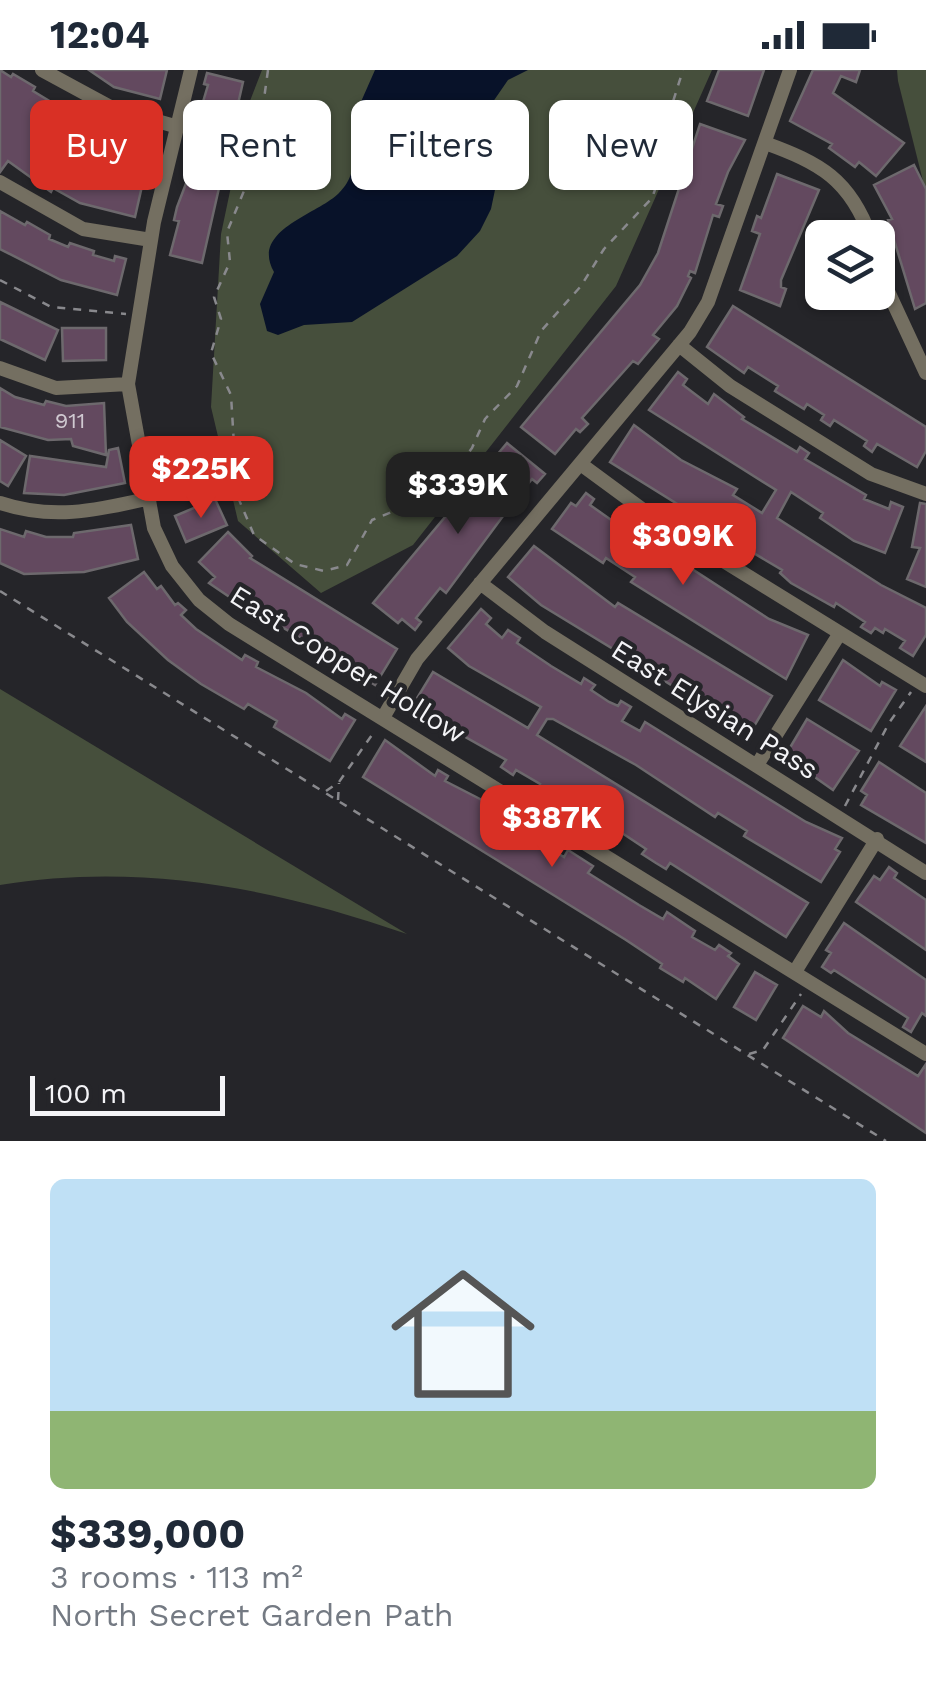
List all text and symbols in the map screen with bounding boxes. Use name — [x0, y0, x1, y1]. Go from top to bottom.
text: 12:04 — [50, 13, 150, 57]
chip: Buy — [30, 100, 163, 190]
chip: Rent — [183, 100, 331, 190]
chip: Filters — [351, 100, 529, 190]
chip: New — [549, 100, 693, 190]
map controls — [805, 220, 895, 310]
button: layers — [805, 220, 895, 310]
house number: 911 — [55, 408, 85, 433]
pin: $225K — [131, 436, 271, 521]
text: $225K — [151, 449, 251, 487]
pin: $339K — [388, 452, 528, 537]
text: $339K — [408, 465, 508, 503]
pin: $309K — [613, 503, 753, 588]
text: $309K — [632, 516, 734, 554]
street label: East Copper Hollow — [224, 579, 472, 750]
street label: East Elysian Pass — [606, 633, 824, 786]
pin: $387K — [482, 785, 622, 870]
text: $387K — [502, 798, 602, 836]
scale bar — [30, 1071, 225, 1116]
text: 100 m — [45, 1077, 127, 1110]
icon: home — [373, 1244, 553, 1424]
text: $339,000 — [50, 1509, 245, 1558]
text: 3 rooms · 113 m² — [50, 1558, 303, 1596]
text: North Secret Garden Path — [50, 1596, 454, 1634]

